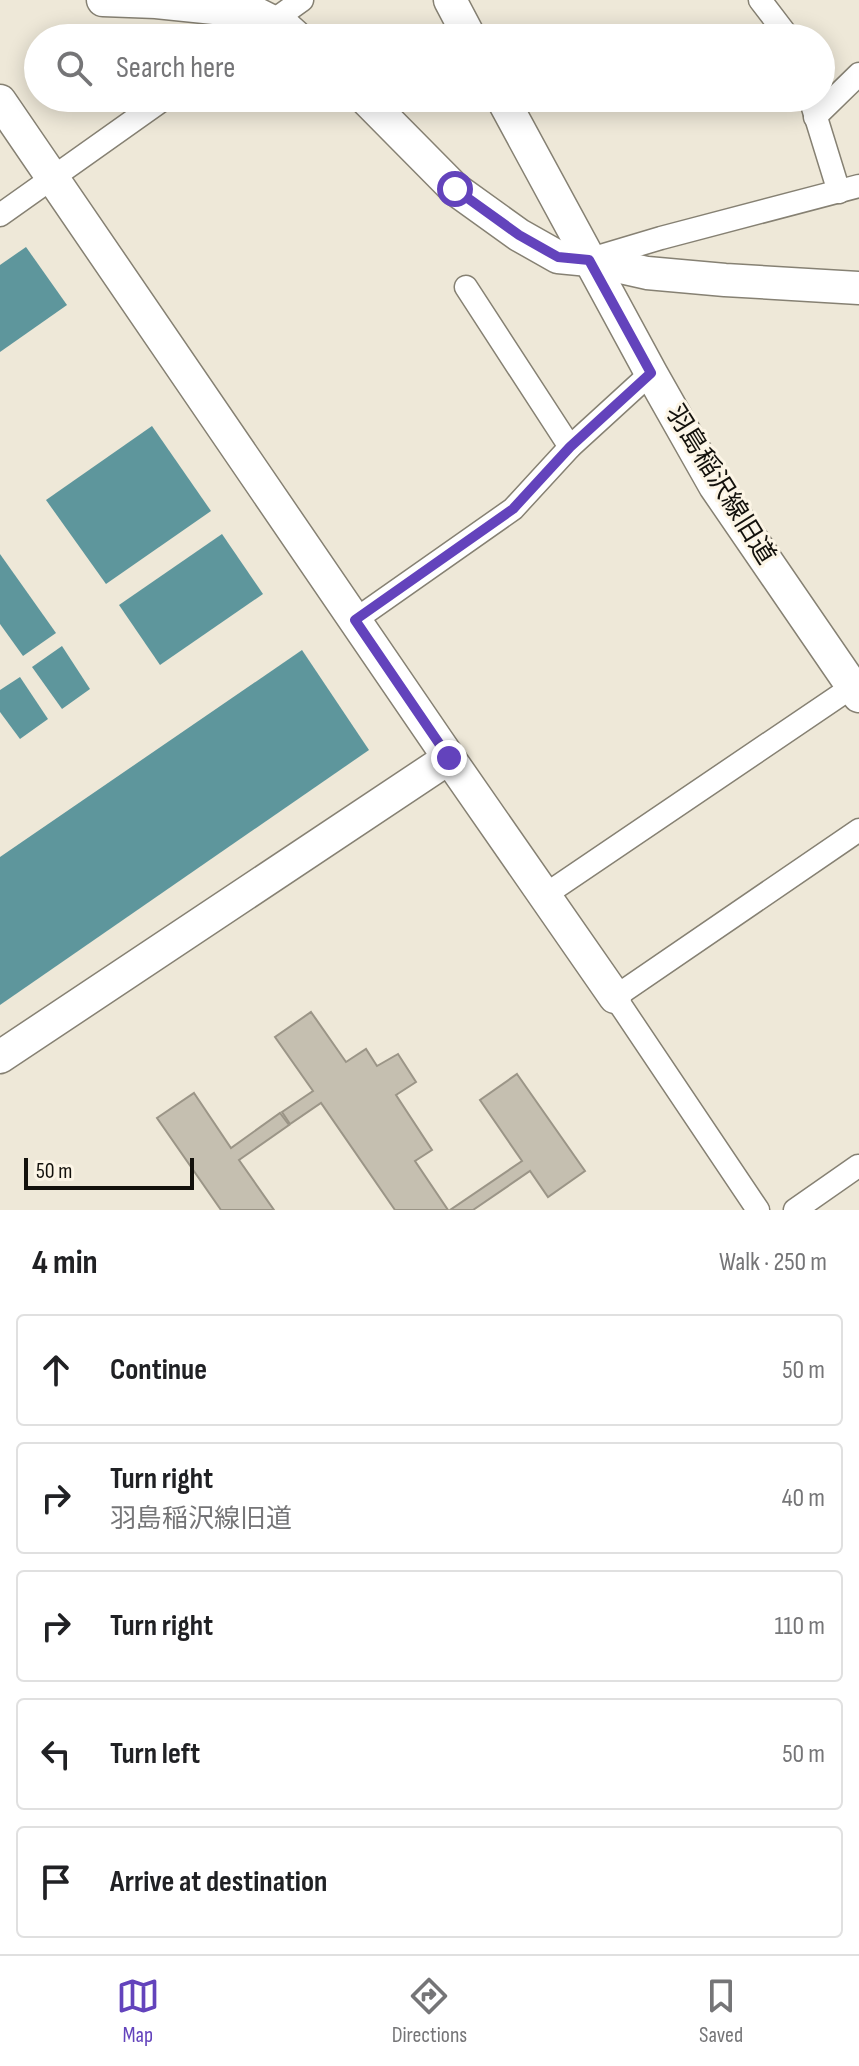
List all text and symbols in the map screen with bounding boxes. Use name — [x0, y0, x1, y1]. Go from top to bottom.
search box — [24, 24, 835, 112]
icon: search — [52, 46, 96, 90]
text: Search here — [116, 50, 235, 86]
route start — [437, 171, 473, 207]
street label: 羽島稲沢線旧道 — [659, 400, 781, 570]
route end — [431, 740, 467, 776]
scale bar — [24, 1154, 194, 1190]
text: 50 m — [36, 1158, 72, 1185]
text: 4 min — [32, 1242, 98, 1283]
text: Walk · 250 m — [719, 1247, 827, 1278]
icon: ahead — [34, 1348, 78, 1392]
text: Continue — [110, 1352, 207, 1388]
text: 50 m — [782, 1355, 825, 1386]
text: Turn right — [110, 1461, 213, 1497]
icon: right — [34, 1476, 78, 1520]
text: 40 m — [782, 1483, 825, 1514]
text: 羽島稲沢線旧道 — [110, 1504, 292, 1535]
icon: right — [34, 1604, 78, 1648]
text: Turn right — [110, 1608, 213, 1644]
text: 110 m — [774, 1611, 825, 1642]
icon: left — [34, 1732, 78, 1776]
text: Turn left — [110, 1736, 200, 1772]
text: 50 m — [782, 1739, 825, 1770]
icon: arrive — [34, 1860, 78, 1904]
text: Arrive at destination — [110, 1864, 327, 1900]
tab: Map — [116, 1974, 160, 2049]
tab: Directions — [392, 1974, 467, 2049]
tab: Saved — [699, 1974, 743, 2049]

